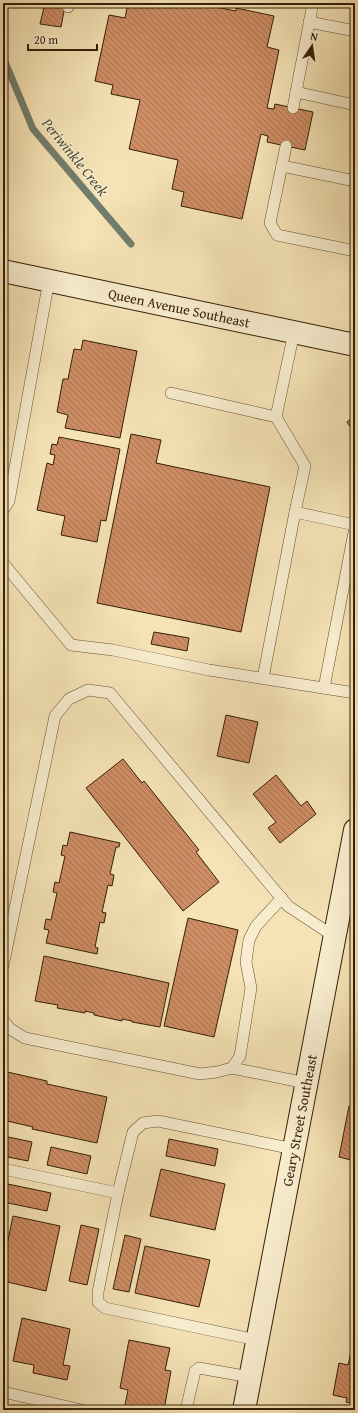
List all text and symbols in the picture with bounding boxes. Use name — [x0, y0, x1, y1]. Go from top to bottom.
scale bar — [28, 26, 97, 52]
north arrow — [292, 26, 332, 66]
text: N — [309, 28, 320, 45]
text: 20 m — [34, 31, 58, 48]
water label: Periwinkle Creek — [37, 112, 114, 200]
street label: Queen Avenue Southeast — [106, 283, 252, 333]
street label: Geary Street Southeast — [277, 1053, 322, 1188]

